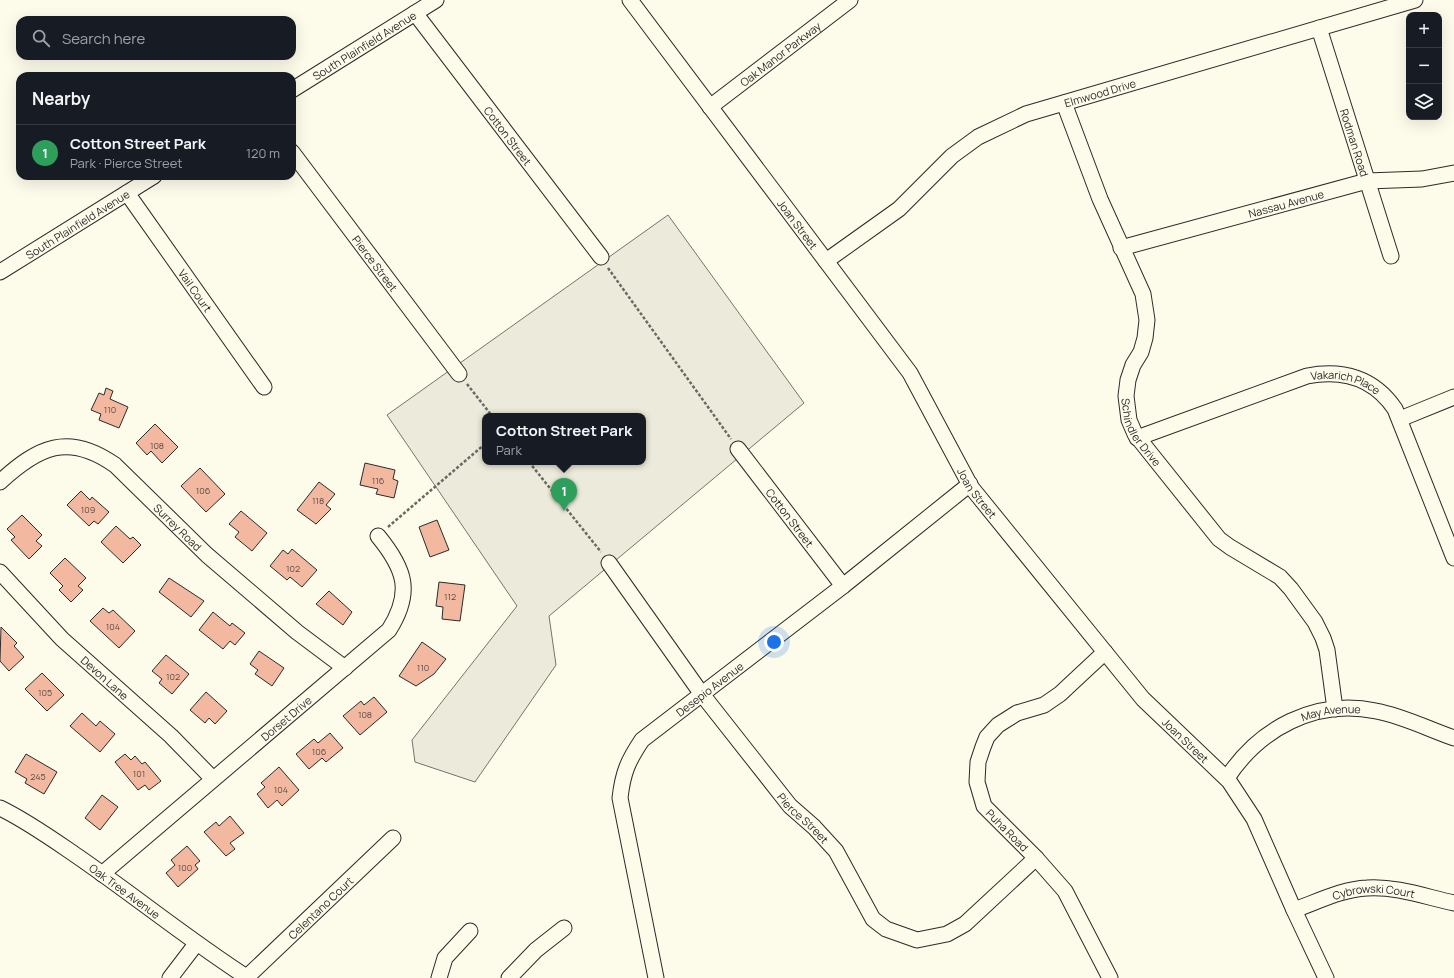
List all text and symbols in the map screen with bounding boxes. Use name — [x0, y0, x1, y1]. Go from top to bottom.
street label: South Plainfield Avenue — [309, 7, 419, 83]
map controls — [1406, 12, 1442, 120]
button: + — [1406, 12, 1442, 48]
search box — [16, 16, 296, 60]
street label: Oak Manor Parkway — [736, 18, 824, 89]
icon: search — [30, 27, 52, 49]
text: Search here — [62, 28, 145, 49]
button: − — [1406, 48, 1442, 84]
street label: Elmwood Drive — [1062, 75, 1138, 110]
button: layers — [1406, 84, 1442, 120]
text: Nearby — [32, 87, 90, 110]
street label: Cotton Street — [481, 103, 536, 168]
street label: Rodman Road — [1337, 107, 1373, 178]
text: Cotton Street Park — [70, 133, 206, 154]
text: 1 — [42, 144, 48, 162]
text: 120 m — [246, 144, 280, 162]
text: Park · Pierce Street — [70, 154, 182, 172]
street label: Nassau Avenue — [1246, 185, 1326, 221]
street label: South Plainfield Avenue — [23, 186, 132, 262]
street label: Joan Street — [774, 196, 822, 252]
street label: Pierce Street — [350, 232, 402, 294]
street label: Vail Court — [175, 266, 216, 315]
street label: Vakarich Place — [1310, 366, 1384, 398]
street label: Schindler Drive — [1119, 397, 1165, 469]
house number: 110 — [104, 403, 116, 416]
popup — [482, 413, 646, 465]
text: Cotton Street Park — [496, 420, 632, 441]
house number: 108 — [150, 439, 164, 452]
text: Park — [496, 441, 522, 459]
street label: Joan Street — [954, 465, 1001, 521]
house number: 116 — [372, 474, 385, 487]
pin: 1 — [551, 478, 577, 511]
house number: 106 — [196, 484, 211, 497]
street label: Cotton Street — [763, 485, 818, 550]
house number: 118 — [312, 494, 324, 507]
street label: Surrey Road — [151, 500, 205, 554]
house number: 109 — [81, 503, 95, 516]
house number: 102 — [286, 562, 300, 575]
house number: 112 — [444, 590, 456, 603]
house number: 104 — [106, 620, 120, 633]
your location — [764, 632, 784, 652]
street label: Devon Lane — [78, 652, 133, 703]
street label: Desepio Avenue — [672, 657, 746, 719]
house number: 110 — [417, 661, 429, 674]
house number: 102 — [166, 670, 180, 683]
house number: 105 — [38, 686, 52, 699]
street label: Dorset Drive — [257, 692, 315, 744]
street label: May Avenue — [1299, 700, 1362, 724]
house number: 108 — [358, 708, 372, 721]
street label: Joan Street — [1159, 714, 1212, 766]
house number: 106 — [312, 745, 327, 758]
house number: 101 — [133, 767, 145, 780]
house number: 245 — [30, 770, 46, 783]
house number: 104 — [274, 783, 288, 796]
street label: Pierce Street — [775, 789, 833, 846]
street label: Puha Road — [983, 805, 1032, 854]
street label: Oak Tree Avenue — [87, 860, 164, 922]
house number: 100 — [178, 861, 192, 874]
street label: Celentano Court — [284, 873, 356, 942]
street label: Cybrowski Court — [1330, 880, 1417, 903]

